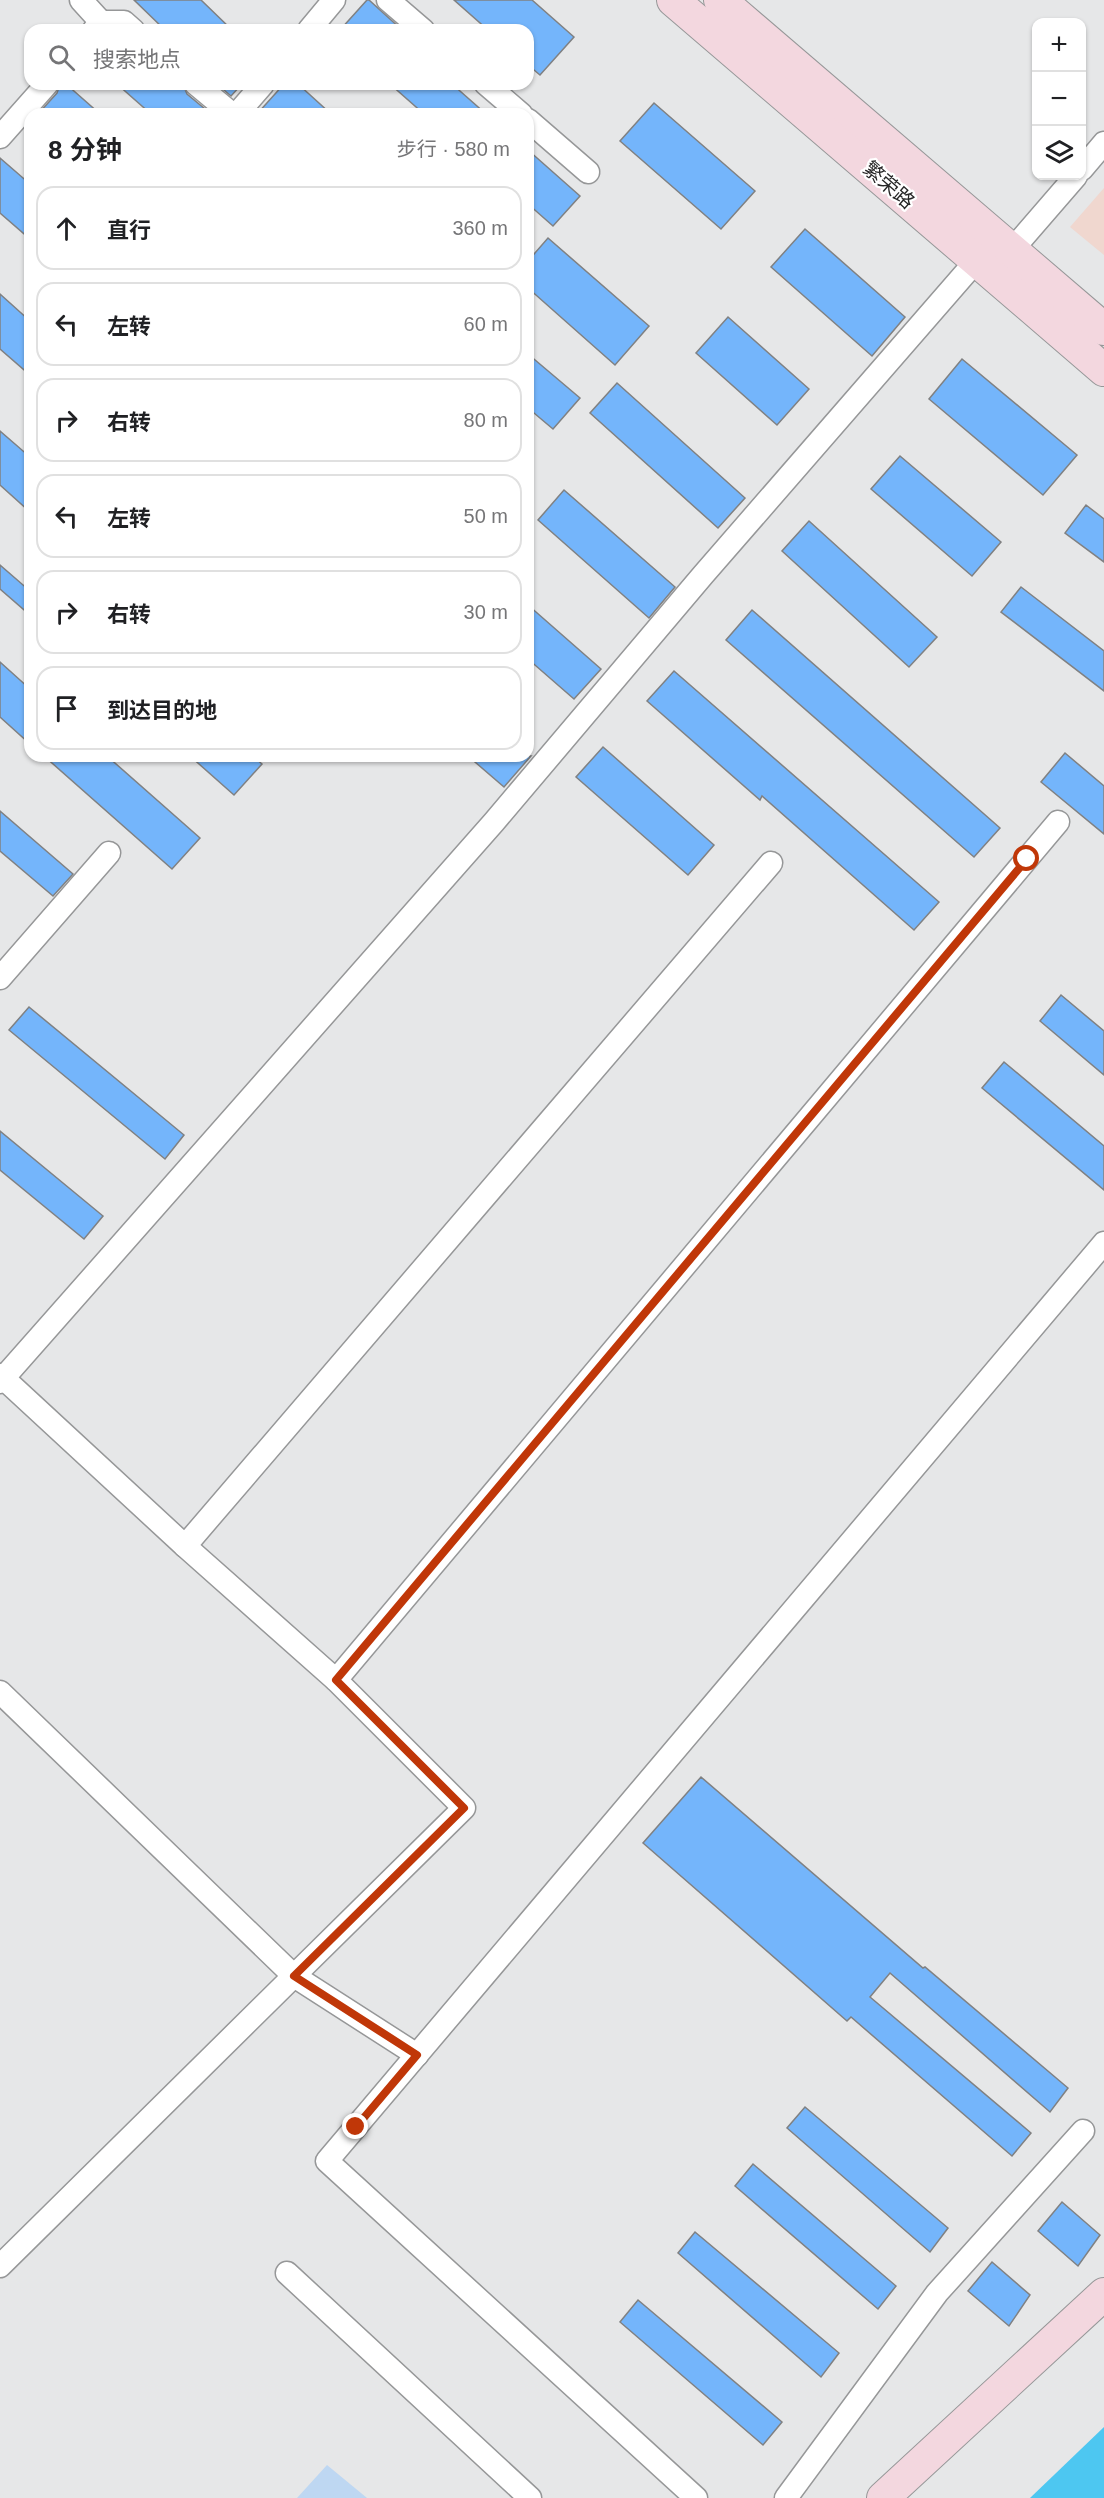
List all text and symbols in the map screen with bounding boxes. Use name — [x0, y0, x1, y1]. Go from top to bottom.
map controls — [1032, 18, 1086, 180]
button: + — [1032, 18, 1086, 72]
search box — [24, 24, 534, 90]
icon: search — [45, 41, 78, 74]
text: 搜索地点 — [93, 47, 181, 72]
button: − — [1032, 72, 1086, 126]
button: layers — [1032, 126, 1086, 180]
text: 8 分钟 — [48, 135, 122, 165]
text: 步行 · 580 m — [397, 138, 510, 160]
street label: 繁荣路 — [859, 157, 919, 213]
icon: ahead — [50, 212, 83, 245]
text: 360 m — [452, 217, 508, 239]
text: 直行 — [107, 218, 151, 243]
icon: left — [50, 308, 83, 341]
text: 60 m — [464, 313, 508, 335]
text: 左转 — [107, 314, 151, 339]
icon: right — [50, 404, 83, 437]
text: 80 m — [464, 409, 508, 431]
text: 右转 — [107, 410, 151, 435]
icon: left — [50, 500, 83, 533]
text: 50 m — [464, 505, 508, 527]
text: 左转 — [107, 506, 151, 531]
icon: right — [50, 596, 83, 629]
text: 30 m — [464, 601, 508, 623]
text: 右转 — [107, 602, 151, 627]
icon: arrive — [50, 692, 83, 725]
text: 到达目的地 — [107, 698, 217, 723]
route start — [1013, 845, 1039, 871]
route end — [342, 2113, 368, 2139]

